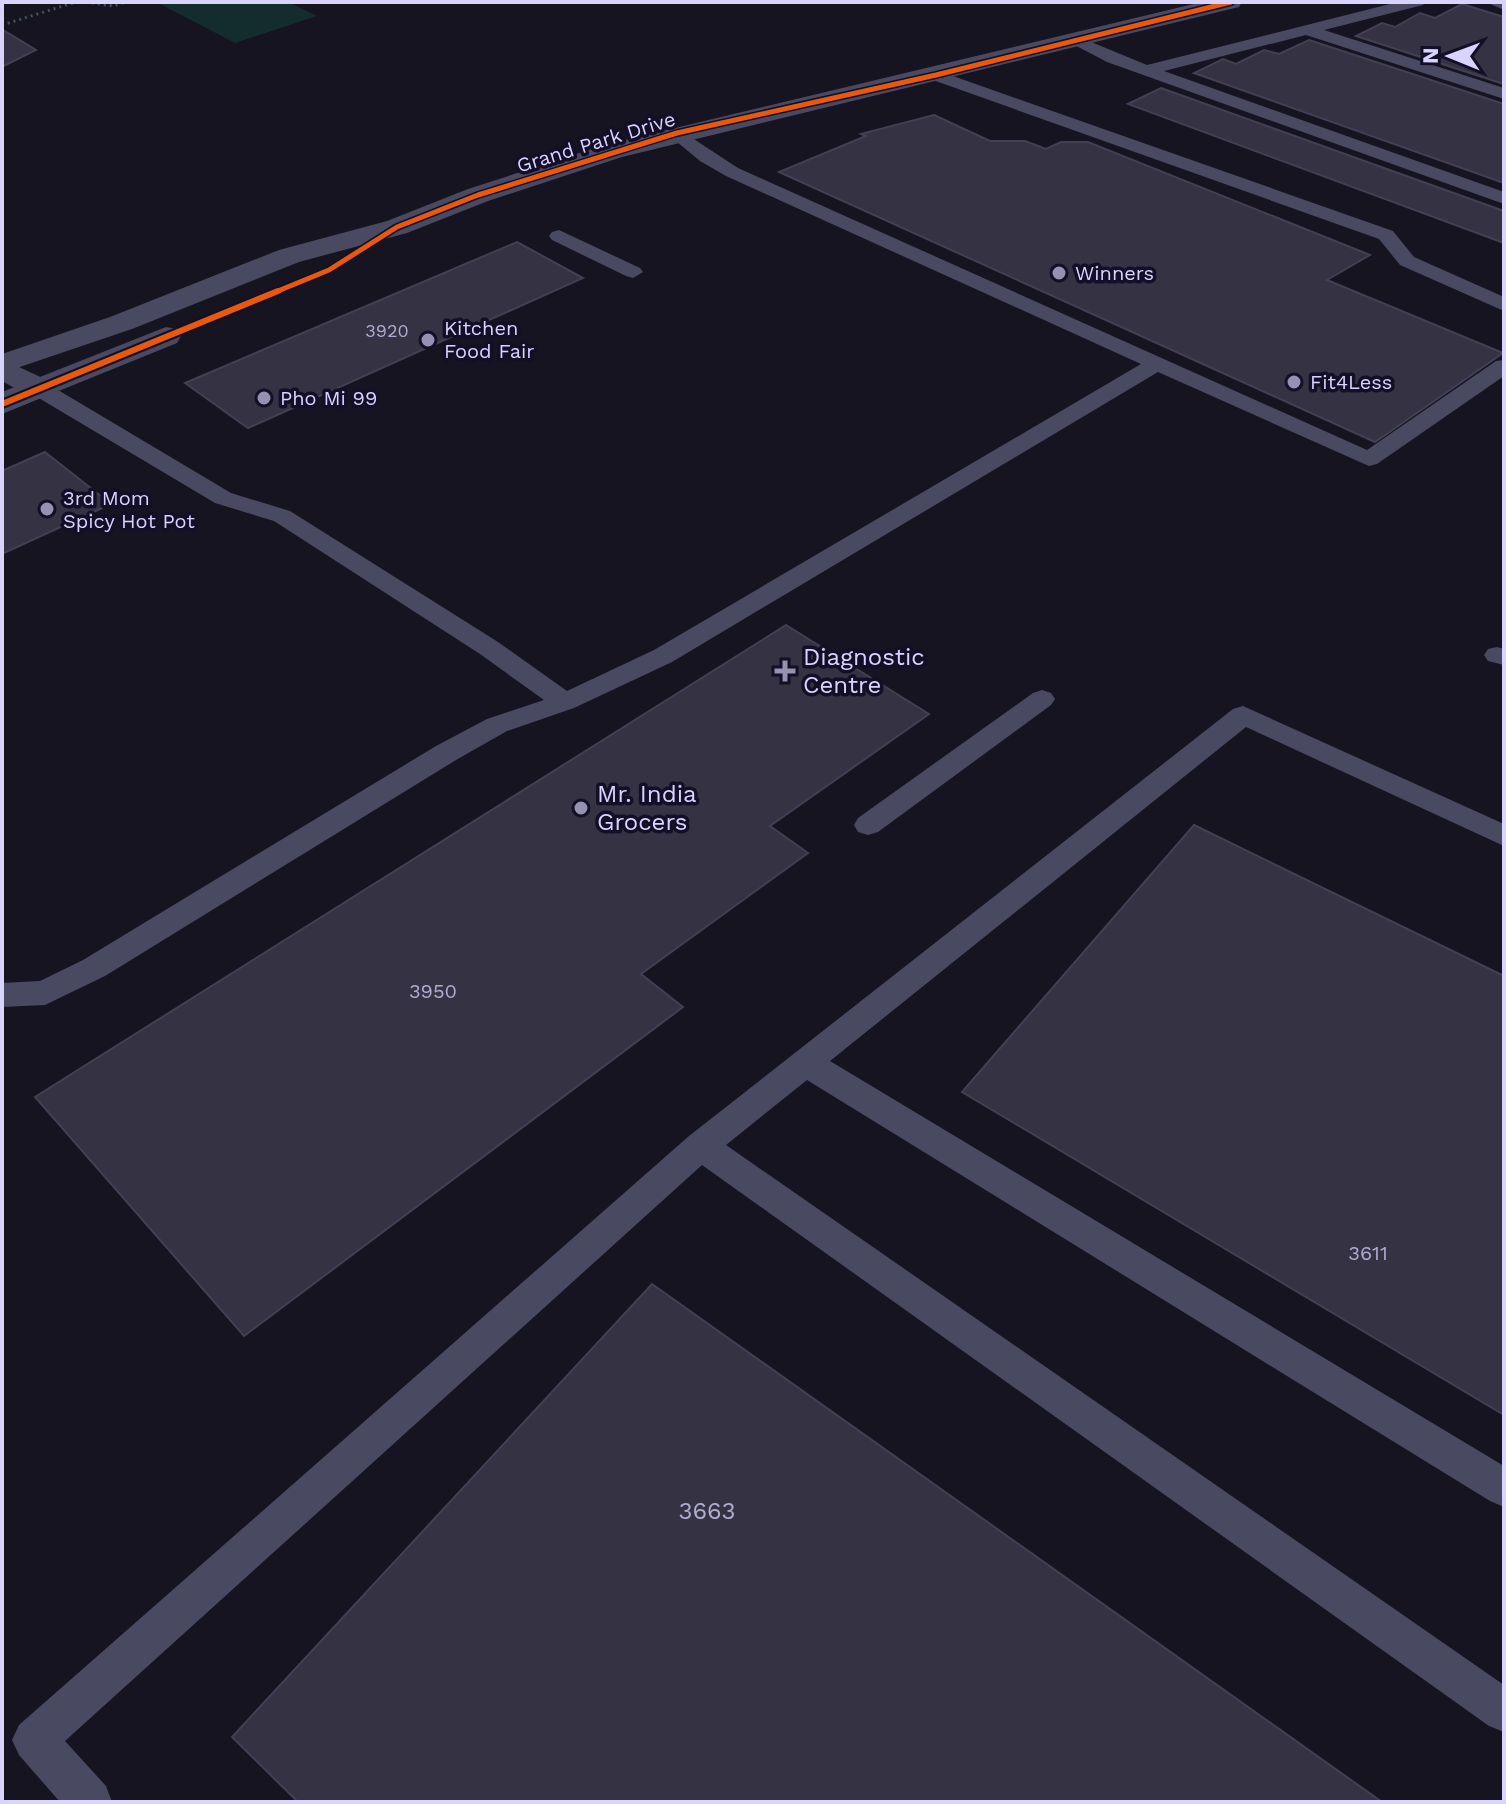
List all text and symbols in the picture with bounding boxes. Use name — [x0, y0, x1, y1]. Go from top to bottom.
north arrow — [1410, 16, 1490, 96]
text: N — [1418, 47, 1443, 64]
street label: Grand Park Drive — [514, 106, 678, 178]
place label: Winners — [1075, 261, 1154, 285]
marker: Winners — [1050, 264, 1068, 282]
place label: Kitchen Food Fair — [444, 316, 534, 363]
house number: 3920 — [365, 320, 409, 341]
marker: Kitchen Food Fair — [419, 331, 437, 349]
place label: Fit4Less — [1310, 370, 1392, 394]
marker: Fit4Less — [1285, 373, 1303, 391]
place label: Pho Mi 99 — [280, 386, 377, 410]
marker: Pho Mi 99 — [255, 389, 273, 407]
place label: 3rd Mom Spicy Hot Pot — [63, 486, 195, 533]
marker: 3rd Mom Spicy Hot Pot — [38, 500, 56, 518]
place label: Diagnostic Centre — [803, 643, 925, 699]
marker: Diagnostic Centre — [774, 660, 796, 682]
place label: Mr. India Grocers — [597, 780, 697, 836]
marker: Mr. India Grocers — [572, 799, 590, 817]
house number: 3950 — [409, 979, 457, 1003]
house number: 3611 — [1348, 1241, 1388, 1265]
house number: 3663 — [678, 1497, 736, 1525]

